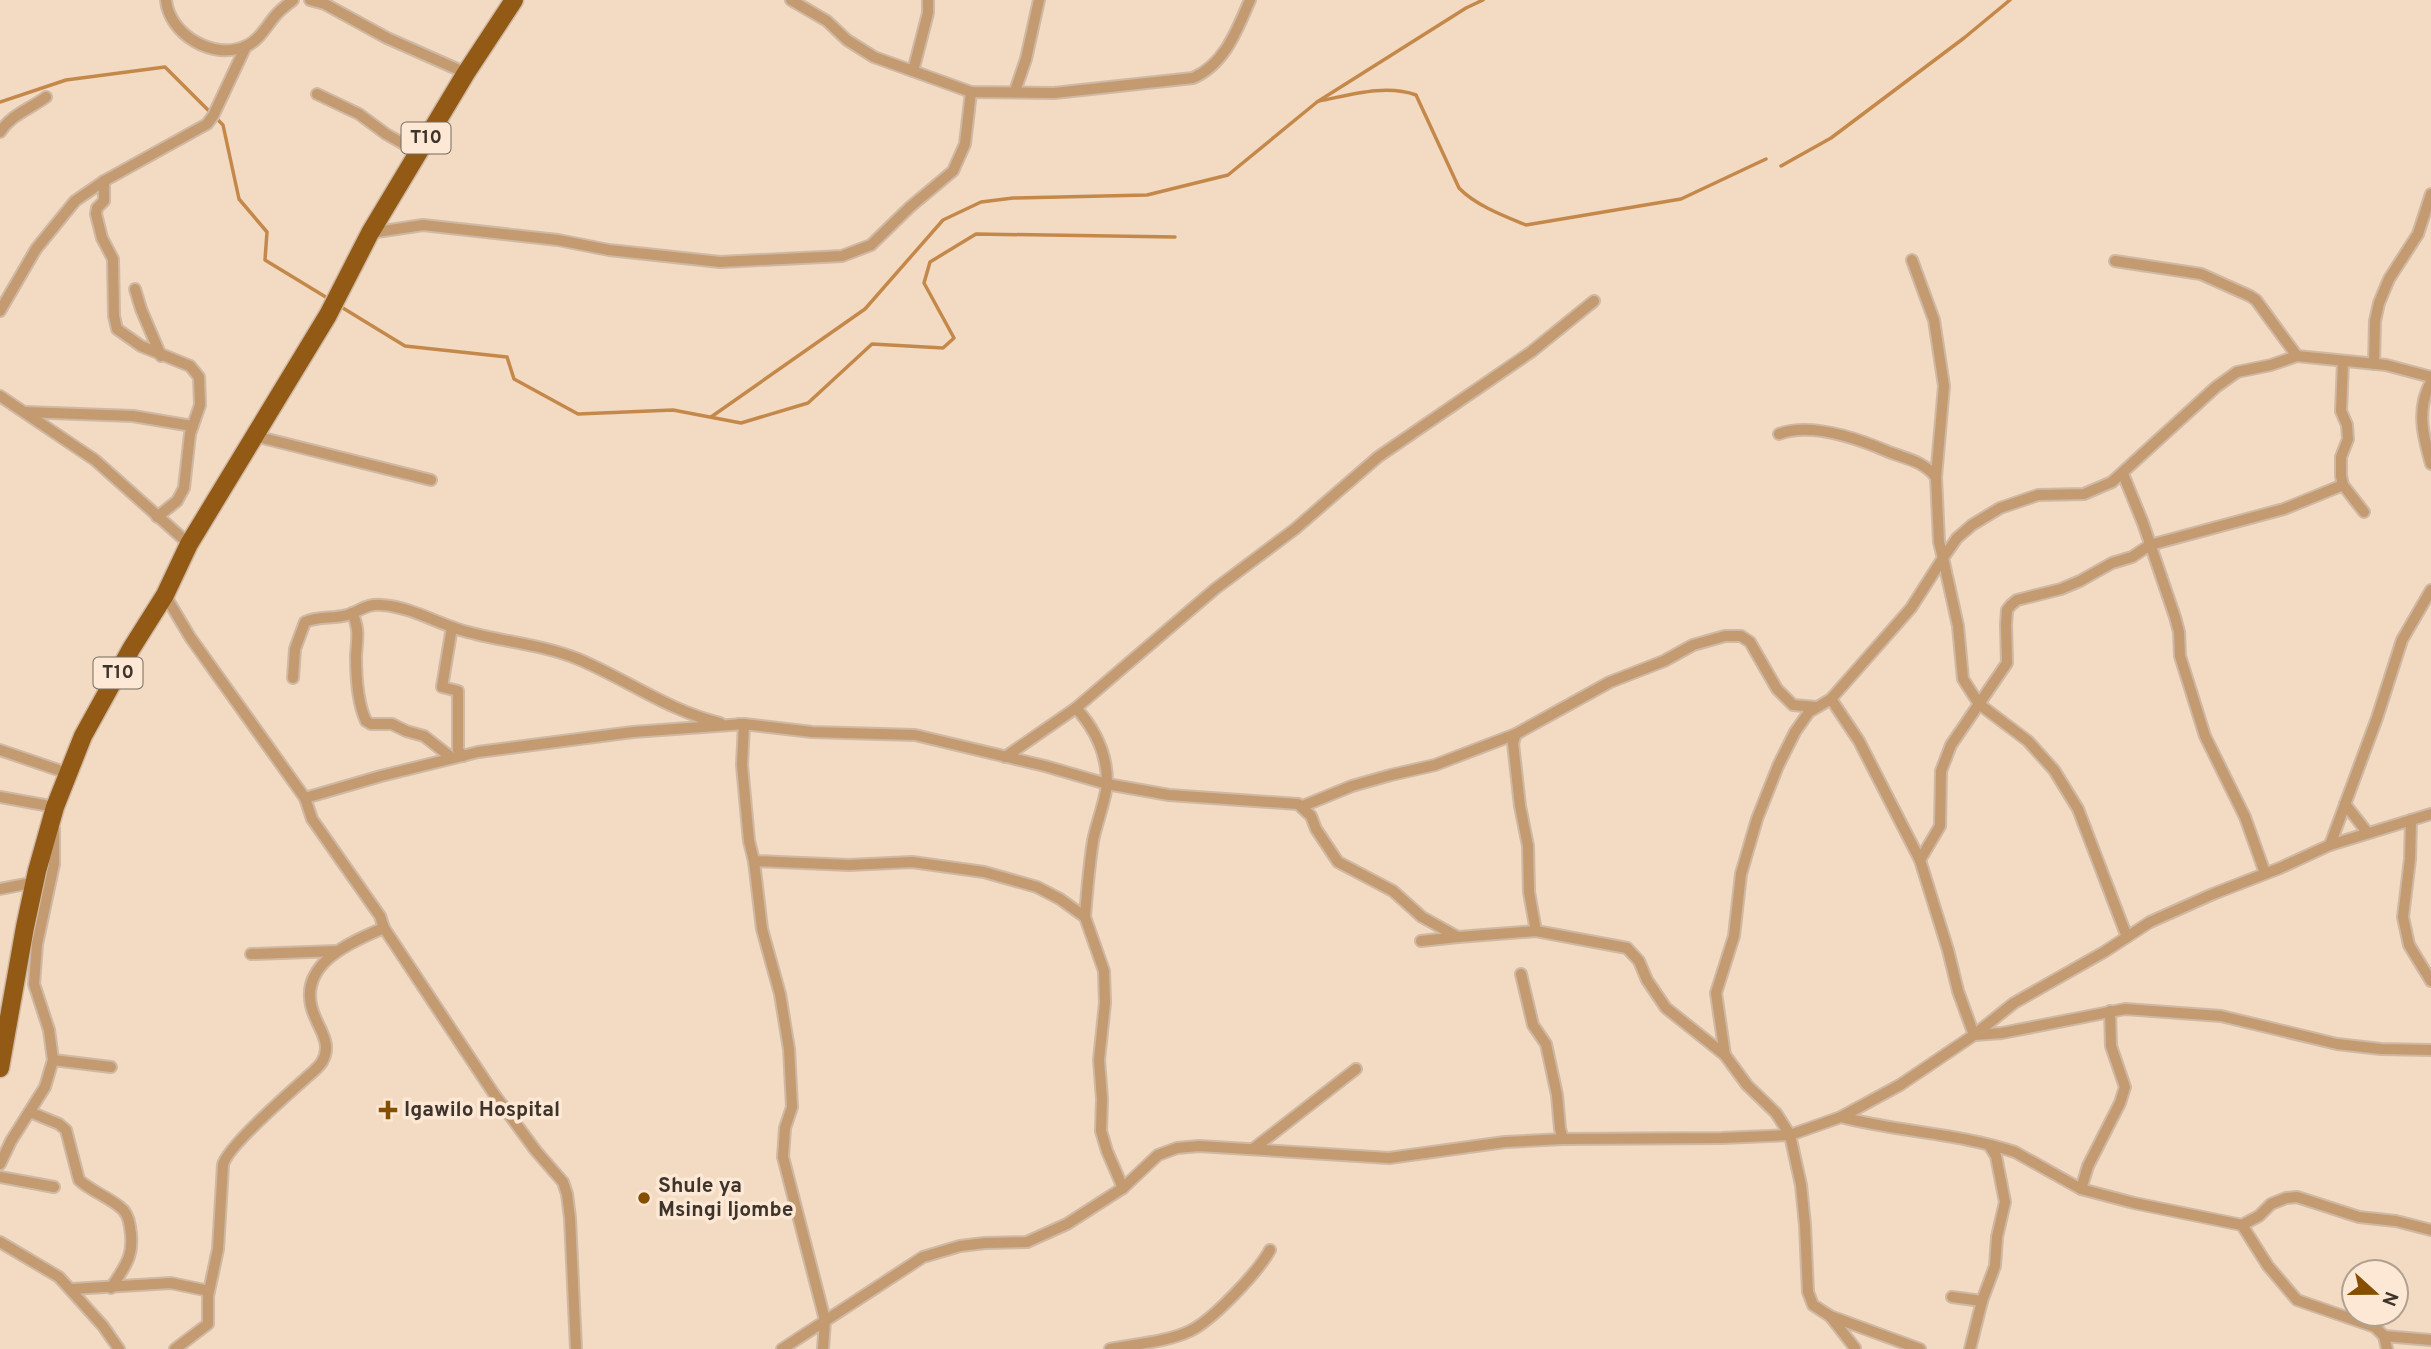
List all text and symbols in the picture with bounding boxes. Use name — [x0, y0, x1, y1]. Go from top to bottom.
road number: T10 — [402, 122, 450, 154]
road number: T10 — [94, 658, 142, 688]
place label: Igawilo Hospital — [404, 1097, 560, 1124]
marker: Igawilo Hospital — [378, 1100, 398, 1120]
place label: Shule ya Msingi Ijombe — [658, 1173, 793, 1224]
marker: Shule ya Msingi Ijombe — [636, 1190, 652, 1206]
north arrow — [2340, 1258, 2410, 1328]
text: N — [2375, 1288, 2403, 1309]

